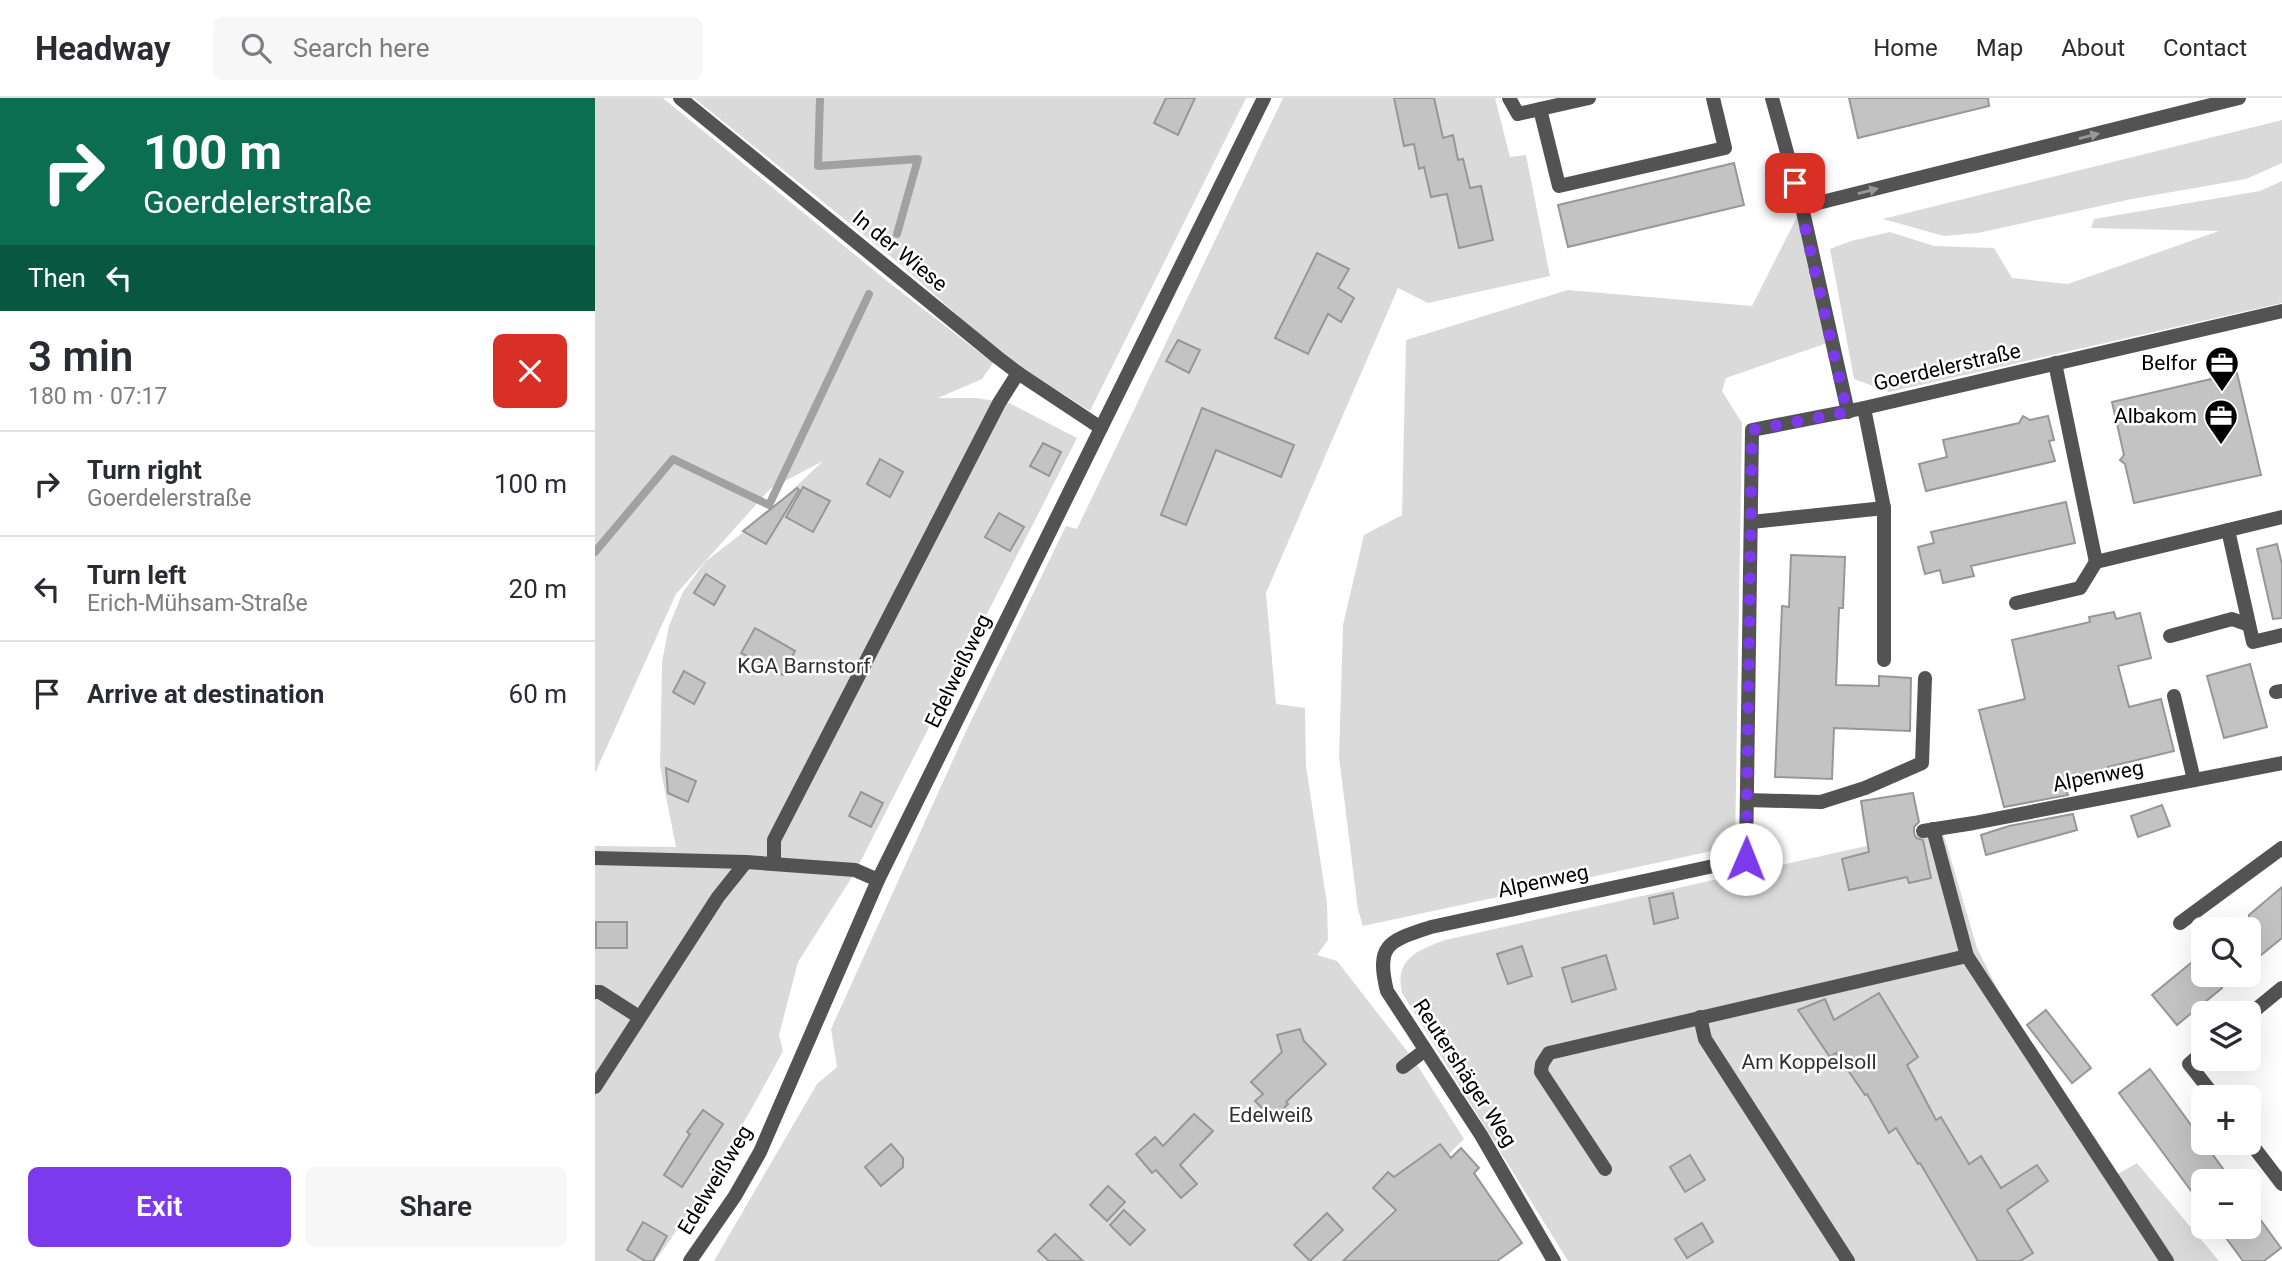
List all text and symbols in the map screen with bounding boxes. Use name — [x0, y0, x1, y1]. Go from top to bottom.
search box — [213, 17, 703, 80]
text: Headway — [35, 29, 171, 68]
icon: search — [237, 29, 275, 67]
text: Search here — [293, 33, 429, 63]
text: Home — [1873, 34, 1938, 62]
text: Map — [1976, 34, 2023, 62]
text: About — [2061, 34, 2125, 62]
text: Contact — [2163, 34, 2247, 62]
text: 100 m — [143, 124, 282, 181]
icon: right — [28, 126, 119, 217]
one-way arrow — [2078, 130, 2100, 141]
pin — [1765, 153, 1825, 213]
icon: arrive — [1776, 164, 1814, 202]
text: Goerdelerstraße — [143, 183, 372, 221]
one-way arrow — [1857, 185, 1879, 196]
street label: In der Wiese — [848, 206, 952, 296]
icon: left — [100, 259, 138, 297]
text: Then — [28, 263, 86, 293]
text: 3 min — [28, 332, 133, 381]
button: close — [493, 334, 567, 408]
street label: Goerdelerstraße — [1871, 338, 2023, 396]
office icon: Belfor — [2203, 344, 2241, 393]
place label: Belfor — [2141, 351, 2197, 375]
text: 180 m · 07:17 — [28, 383, 167, 410]
office icon: Albakom — [2202, 397, 2240, 446]
place label: Albakom — [2114, 404, 2197, 428]
text: Turn right — [87, 455, 202, 485]
icon: right — [28, 465, 66, 503]
text: 100 m — [494, 469, 567, 499]
text: Goerdelerstraße — [87, 485, 251, 512]
text: Turn left — [87, 560, 186, 590]
icon: left — [28, 570, 66, 608]
text: 20 m — [509, 574, 567, 604]
text: Erich-Mühsam-Straße — [87, 590, 308, 617]
street label: Edelweißweg — [920, 610, 996, 732]
park label: KGA Barnstorf — [737, 654, 871, 678]
icon: arrive — [28, 675, 66, 713]
text: Arrive at destination — [87, 679, 324, 709]
text: 60 m — [509, 679, 567, 709]
street label: Alpenweg — [2051, 755, 2145, 797]
position arrow — [1709, 822, 1783, 896]
street label: Alpenweg — [1495, 860, 1591, 902]
map controls — [2191, 917, 2261, 1239]
button: search — [2191, 917, 2261, 987]
street label: Reutershäger Weg — [1408, 995, 1522, 1151]
button: layers — [2191, 1001, 2261, 1071]
park label: Am Koppelsoll — [1741, 1050, 1877, 1074]
button: + — [2191, 1085, 2261, 1155]
park label: Edelweiß — [1229, 1103, 1313, 1127]
street label: Edelweißweg — [673, 1121, 757, 1239]
button: Exit — [28, 1167, 291, 1247]
button: Share — [305, 1167, 567, 1247]
button: − — [2191, 1169, 2261, 1239]

